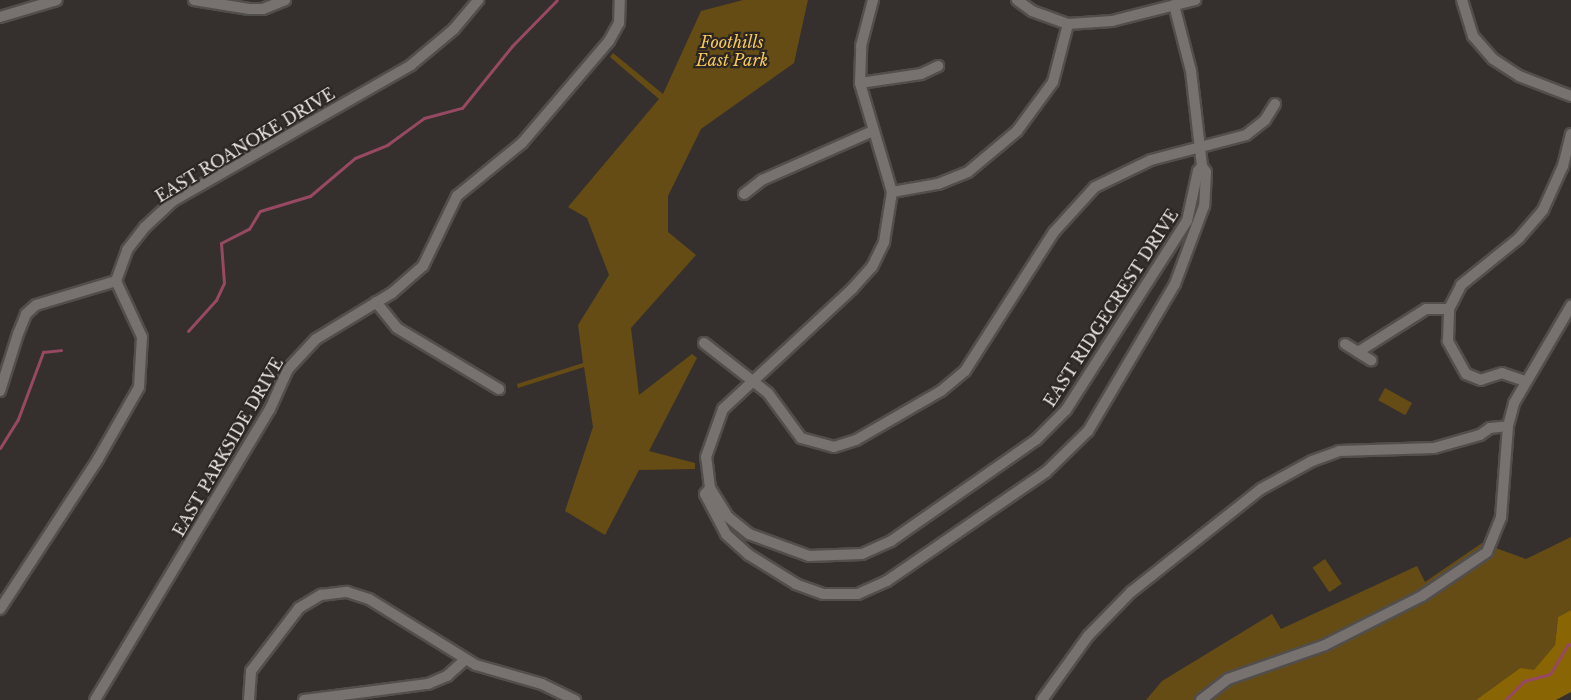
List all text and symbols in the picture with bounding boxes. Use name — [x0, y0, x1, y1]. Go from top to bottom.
park label: Foothills East Park — [696, 32, 768, 70]
street label: EAST ROANOKE DRIVE — [152, 84, 338, 206]
street label: EAST RIDGECREST DRIVE — [1040, 205, 1182, 411]
street label: EAST PARKSIDE DRIVE — [169, 354, 287, 540]

